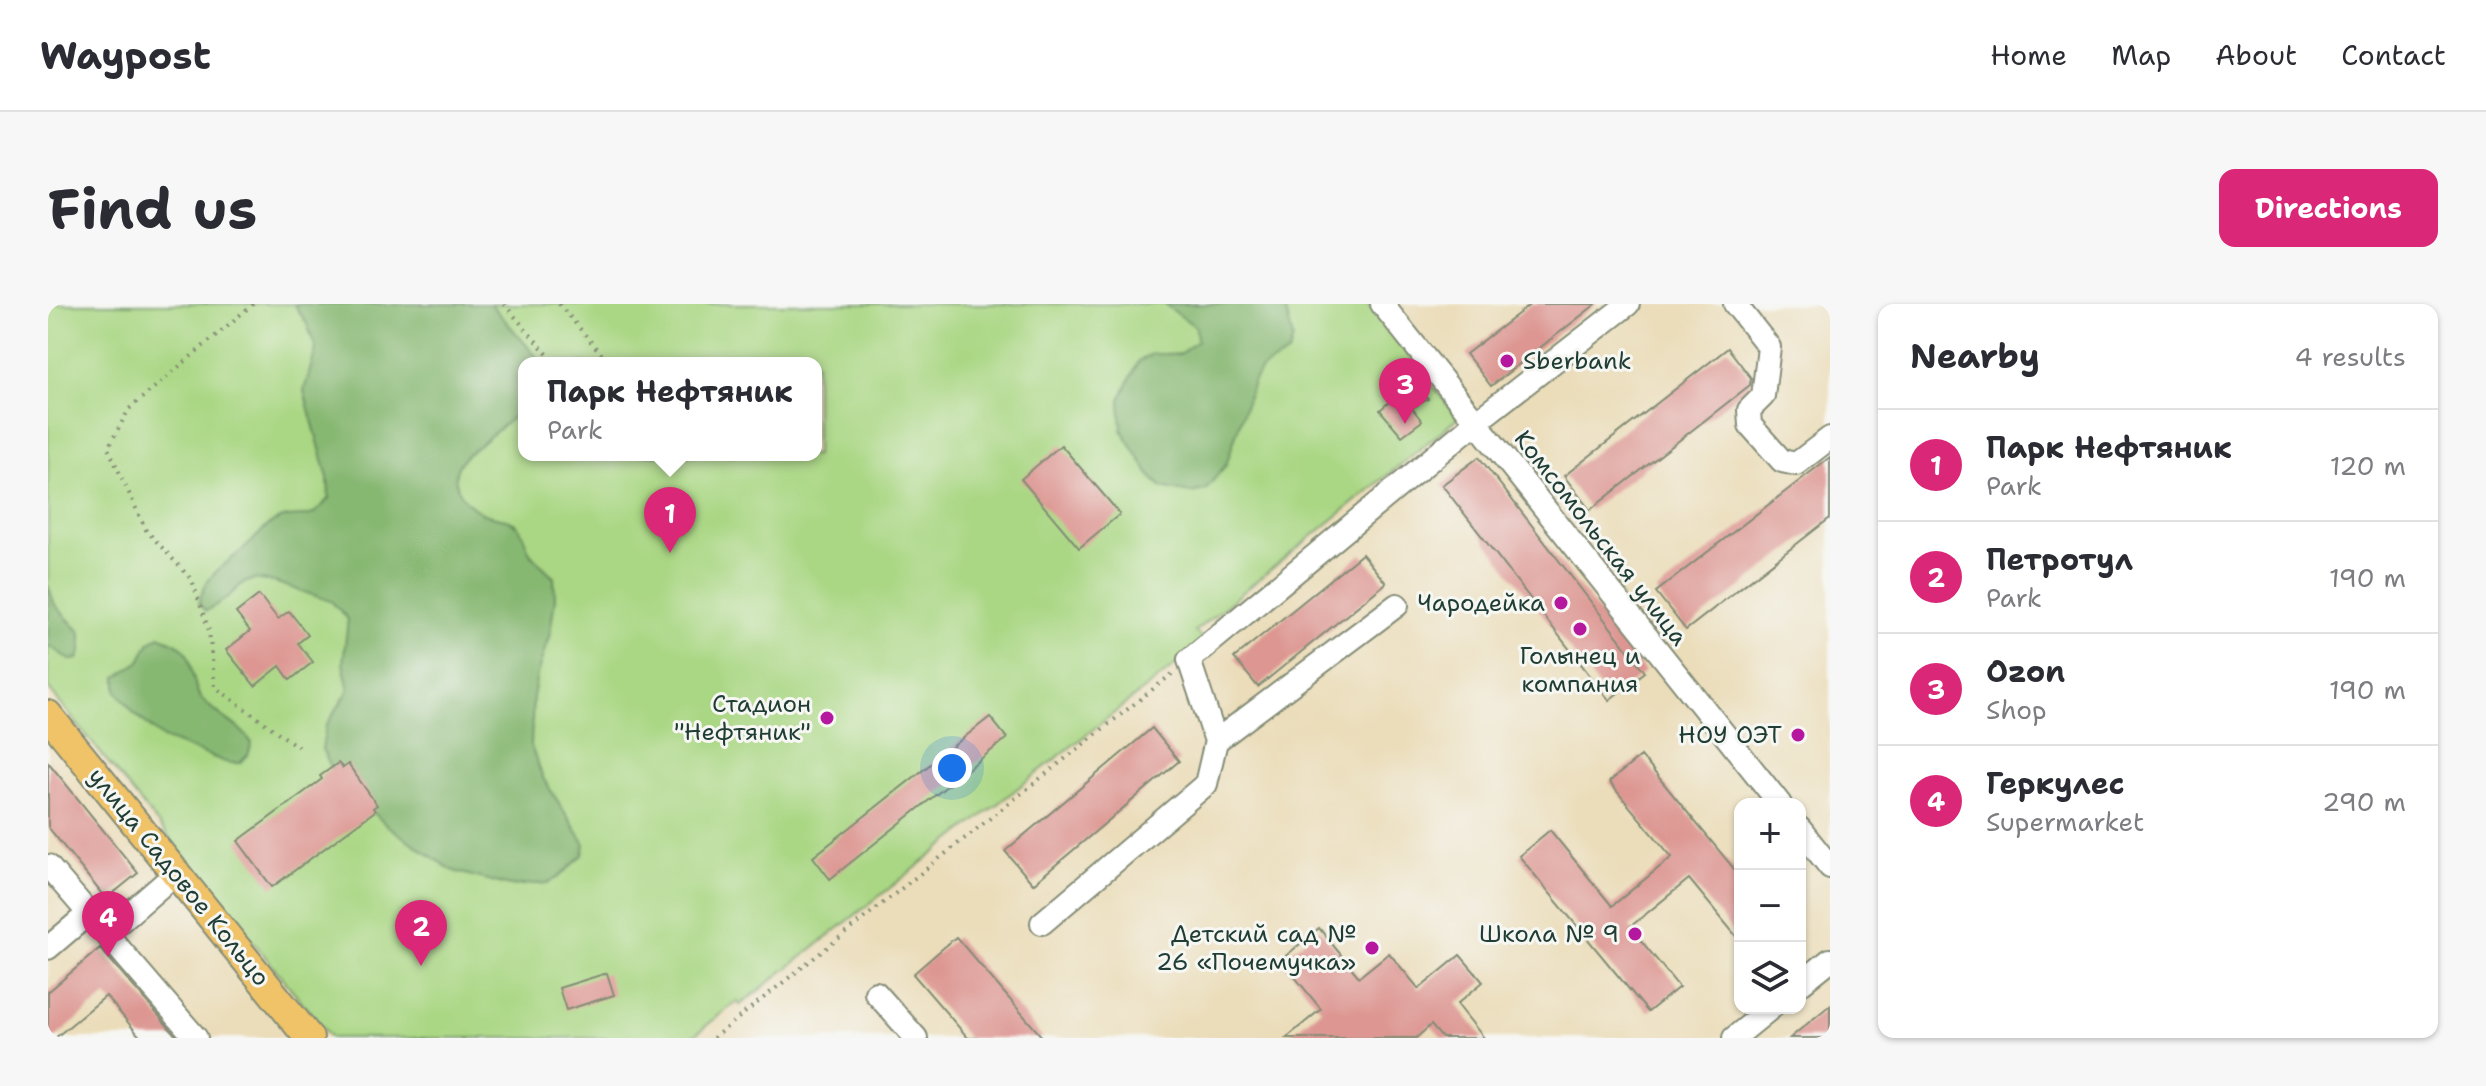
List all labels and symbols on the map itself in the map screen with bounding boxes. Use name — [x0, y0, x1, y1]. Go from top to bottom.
place label: Sberbank — [1523, 345, 1632, 377]
marker: Sberbank — [1498, 352, 1516, 370]
pin: 3 — [1379, 358, 1431, 424]
street label: Комсомольская улица — [1507, 424, 1695, 652]
pin: 1 — [644, 487, 696, 553]
place label: Чародейка — [1417, 587, 1545, 619]
marker: Чародейка — [1552, 594, 1570, 612]
marker: Голынец и компания — [1571, 620, 1589, 638]
place label: Голынец и компания — [1520, 640, 1640, 700]
place label: Стадион "Нефтяник" — [674, 688, 811, 748]
marker: Стадион "Нефтяник" — [818, 709, 836, 727]
place label: НОУ ОЭТ — [1678, 719, 1782, 751]
marker: НОУ ОЭТ — [1789, 726, 1807, 744]
your location — [932, 748, 972, 788]
street label: улица Садовое Кольцо — [81, 761, 277, 993]
pin: 4 — [82, 891, 134, 957]
pin: 2 — [395, 900, 447, 966]
place label: Детский сад № 26 «Почемучка» — [1156, 918, 1356, 978]
place label: Школа № 9 — [1479, 918, 1619, 950]
marker: Школа № 9 — [1626, 925, 1644, 943]
marker: Детский сад № 26 «Почемучка» — [1363, 939, 1381, 957]

